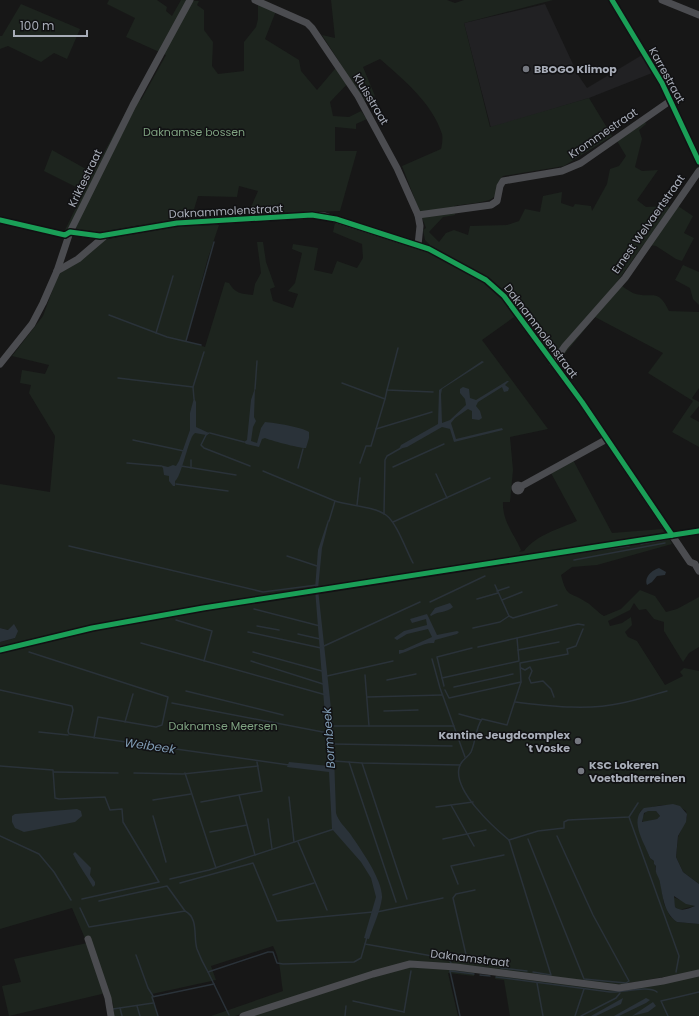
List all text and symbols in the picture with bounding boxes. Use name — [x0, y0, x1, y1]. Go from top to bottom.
scale bar — [14, 12, 87, 38]
text: 100 m — [20, 17, 54, 34]
street label: Karrestraat — [645, 44, 689, 106]
place label: BBOGO Klimop — [534, 61, 617, 77]
marker: BBOGO Klimop — [521, 64, 531, 74]
street label: Kluisstraat — [349, 70, 393, 128]
street label: Krommestraat — [565, 104, 641, 162]
park label: Daknamse bossen — [143, 124, 245, 140]
street label: Kriktestraat — [64, 146, 106, 210]
street label: Ernest Welvaertstraat — [608, 171, 688, 277]
street label: Daknammolenstraat — [168, 200, 284, 222]
street label: Daknammolenstraat — [500, 281, 582, 381]
water label: Bormbeek — [318, 706, 339, 769]
park label: Daknamse Meersen — [169, 718, 278, 734]
place label: Kantine Jeugdcomplex 't Voske — [438, 727, 571, 756]
water label: Weibeek — [123, 734, 177, 758]
marker: Kantine Jeugdcomplex 't Voske — [573, 736, 583, 746]
place label: KSC Lokeren Voetbalterreinen — [589, 757, 686, 786]
marker: KSC Lokeren Voetbalterreinen — [576, 766, 586, 776]
street label: Daknamstraat — [430, 945, 510, 971]

